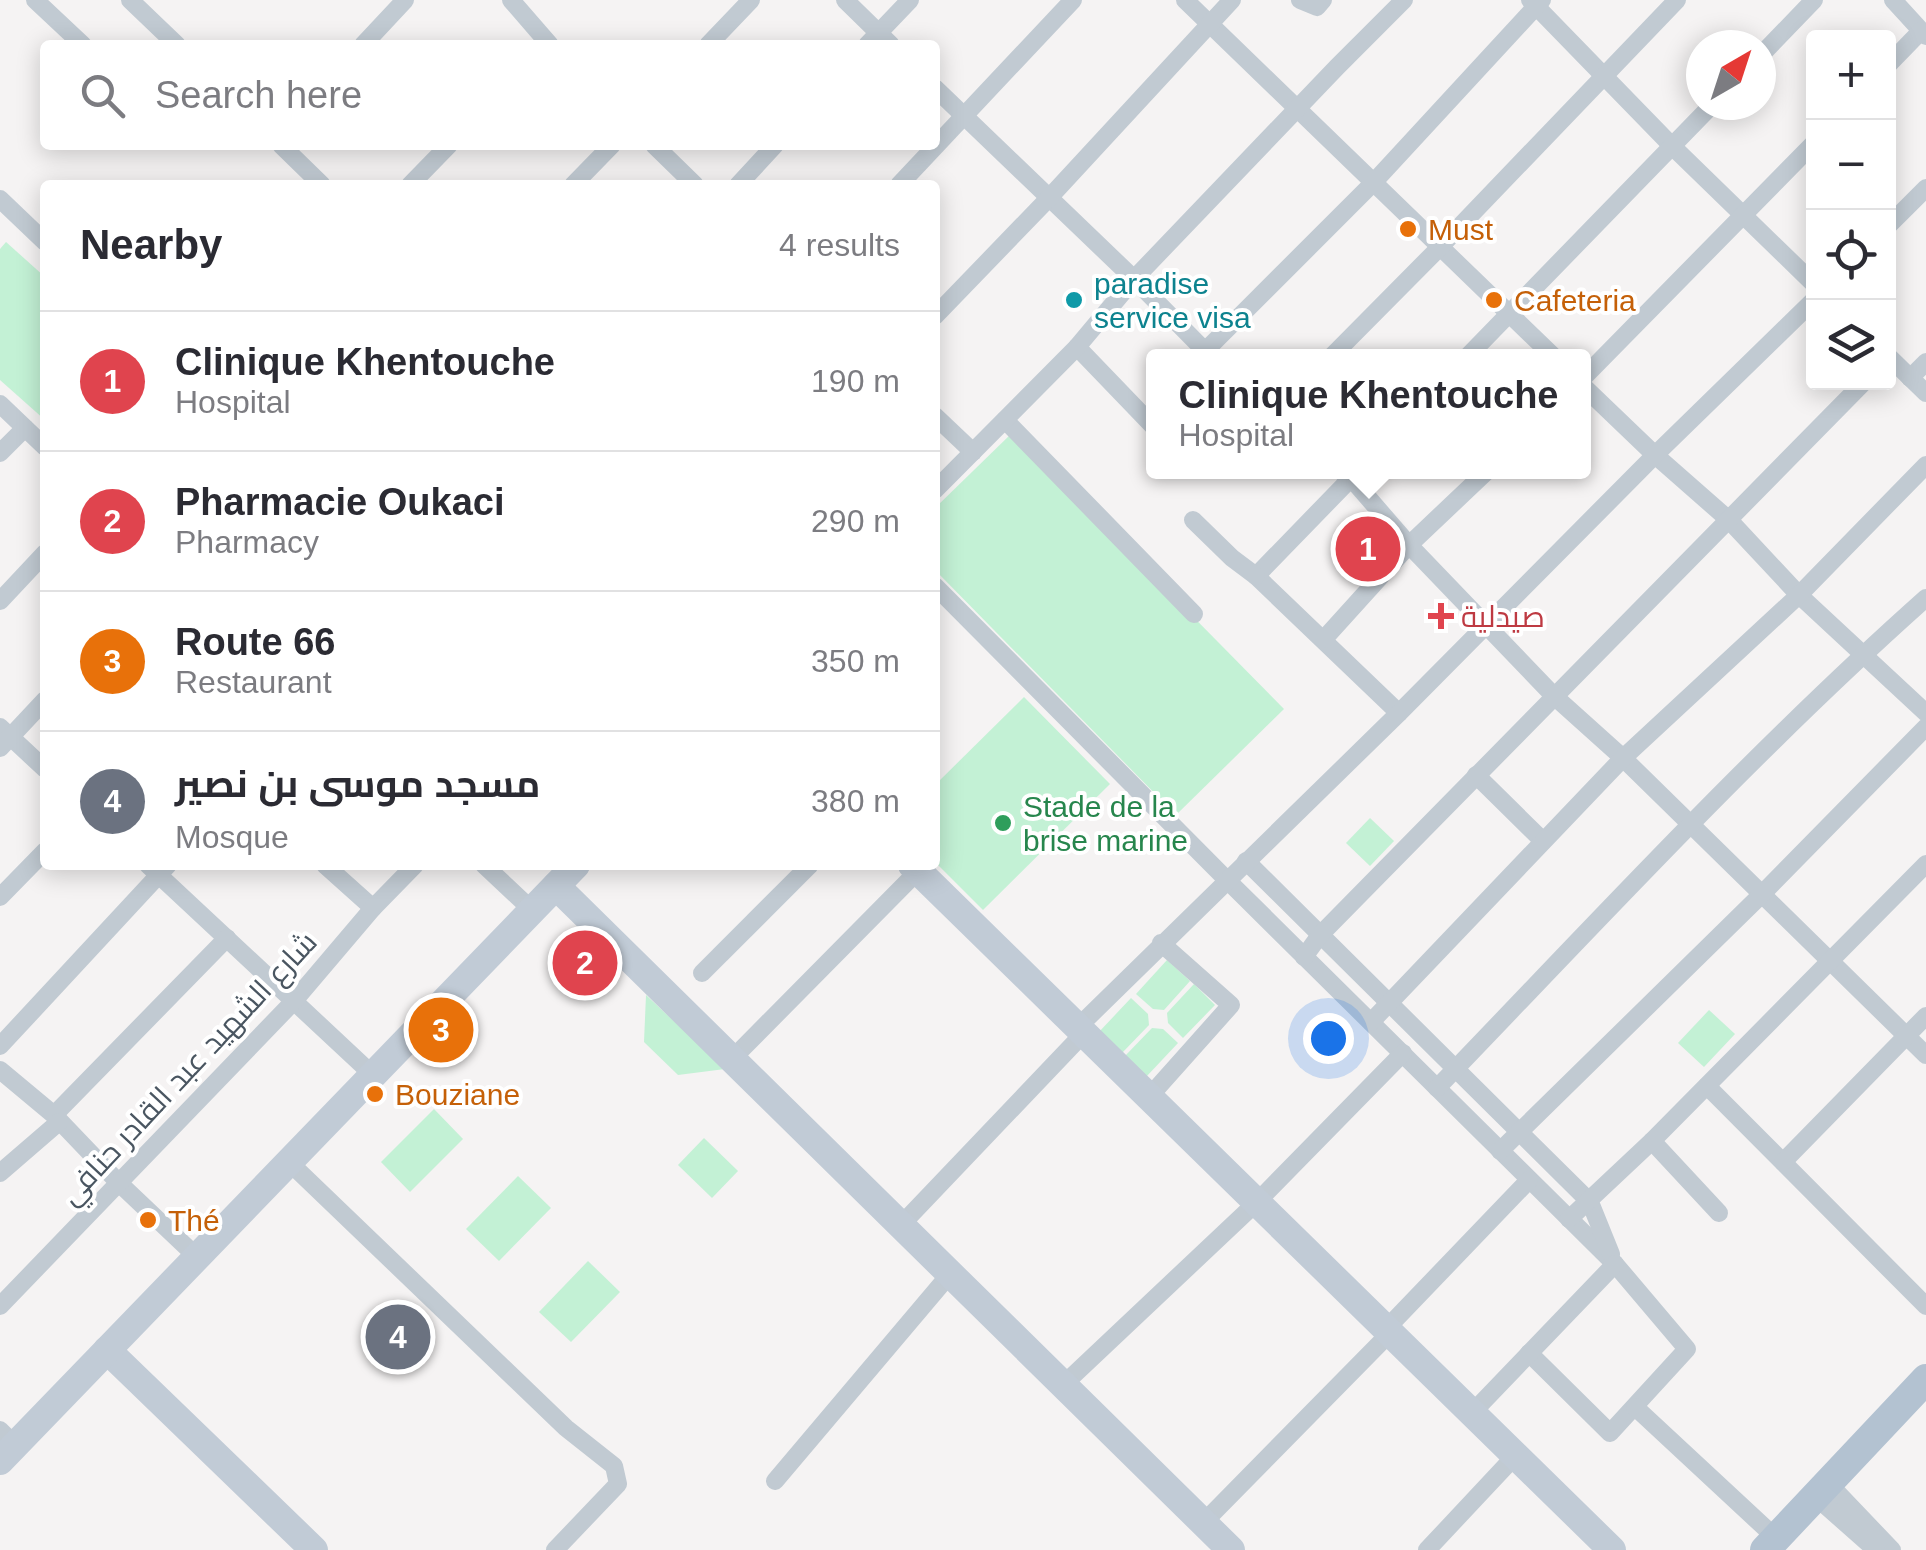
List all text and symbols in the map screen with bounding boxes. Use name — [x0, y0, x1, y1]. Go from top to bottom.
north arrow — [1686, 30, 1776, 120]
map controls — [1806, 30, 1896, 390]
button: + — [1806, 30, 1896, 120]
search box — [40, 40, 940, 150]
icon: search — [75, 68, 130, 123]
text: Search here — [155, 74, 362, 116]
button: − — [1806, 120, 1896, 210]
button: locate — [1806, 210, 1896, 300]
place label: Must — [1428, 213, 1494, 246]
marker: Must — [1397, 218, 1419, 240]
text: Nearby — [80, 221, 222, 268]
text: 4 results — [779, 227, 900, 263]
place label: paradise service visa — [1094, 267, 1251, 334]
place label: Cafeteria — [1514, 284, 1636, 317]
marker: paradise service visa — [1063, 289, 1085, 311]
marker: Cafeteria — [1483, 289, 1505, 311]
button: layers — [1806, 300, 1896, 390]
text: Clinique Khentouche — [175, 341, 555, 383]
popup — [1146, 349, 1591, 479]
text: 1 — [104, 363, 121, 399]
text: 190 m — [811, 363, 900, 399]
text: Clinique Khentouche — [1179, 374, 1559, 416]
text: Hospital — [175, 384, 291, 420]
text: Hospital — [1179, 417, 1294, 453]
text: Pharmacie Oukaci — [175, 481, 505, 523]
text: 2 — [104, 503, 121, 539]
text: 290 m — [811, 503, 900, 539]
pin: 1 — [1336, 512, 1400, 586]
text: Pharmacy — [175, 524, 319, 560]
place label: صيدلية — [1461, 600, 1545, 633]
marker: صيدلية — [1430, 605, 1452, 627]
text: Route 66 — [175, 621, 335, 663]
text: 3 — [104, 643, 121, 679]
text: 350 m — [811, 643, 900, 679]
text: Restaurant — [175, 664, 332, 700]
text: مسجد موسى بن نصير — [175, 763, 540, 805]
text: 4 — [104, 783, 121, 819]
text: 380 m — [811, 783, 900, 819]
place label: Stade de la brise marine — [1023, 790, 1188, 857]
marker: Stade de la brise marine — [992, 812, 1014, 834]
text: Mosque — [175, 819, 289, 855]
street label: شارع الشهيد عبد القادر حنافي — [53, 925, 328, 1216]
pin: 2 — [552, 926, 618, 1000]
pin: 3 — [408, 992, 474, 1068]
your location — [1303, 1013, 1354, 1064]
place label: Bouziane — [395, 1078, 520, 1111]
marker: Bouziane — [364, 1083, 386, 1105]
place label: Thé — [168, 1204, 220, 1237]
marker: Thé — [137, 1209, 159, 1231]
pin: 4 — [366, 1300, 430, 1374]

